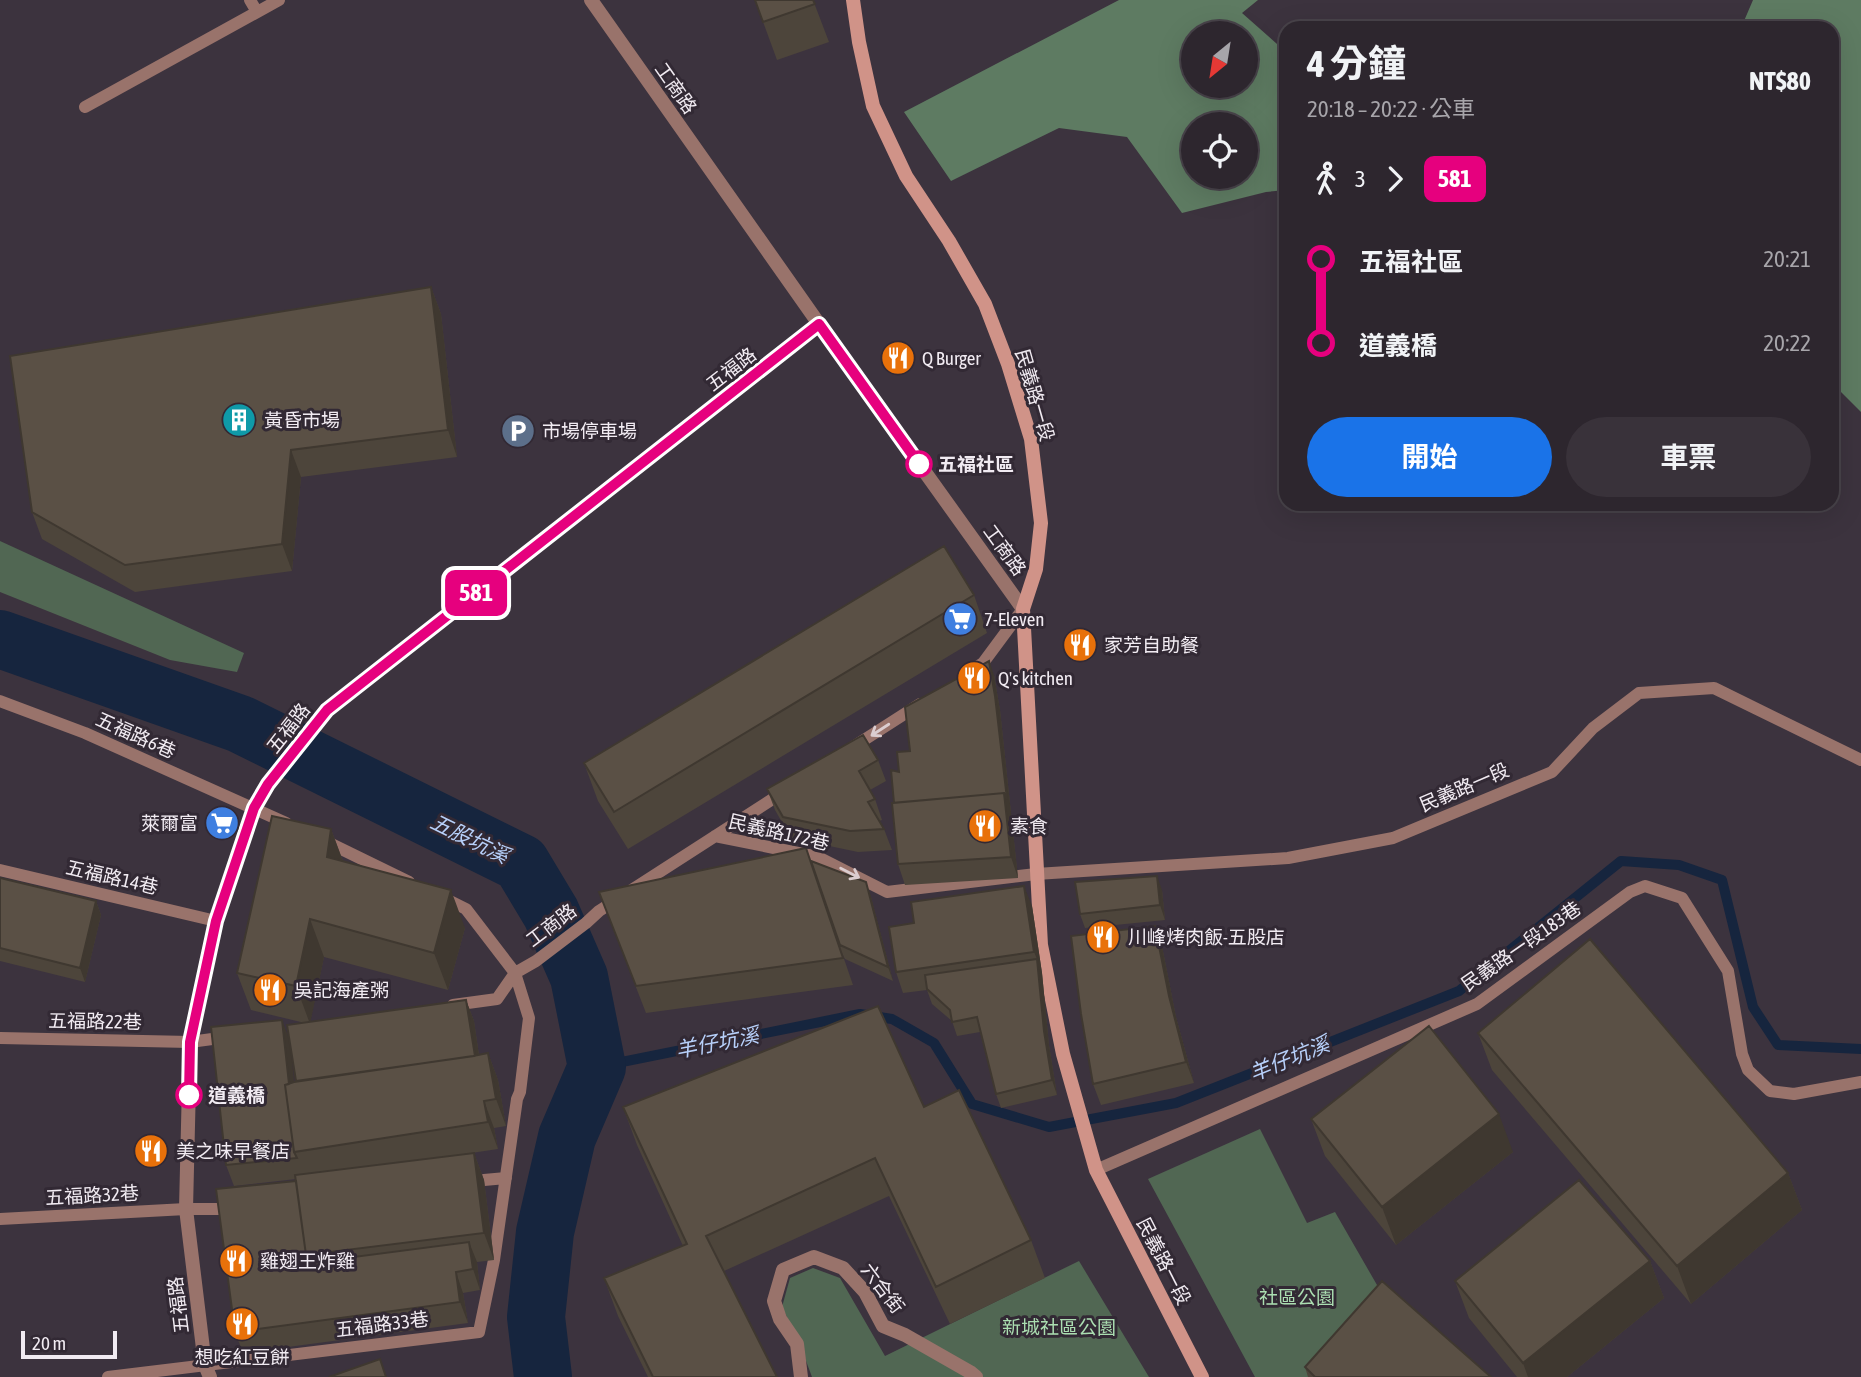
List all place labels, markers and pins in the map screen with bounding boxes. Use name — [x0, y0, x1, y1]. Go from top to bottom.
restaurant icon: Q Burger — [879, 339, 917, 377]
place label: Q Burger — [922, 347, 981, 369]
building icon: 黃昏市場 — [220, 401, 258, 439]
place label: 黃昏市場 — [264, 409, 340, 431]
parking icon: 市場停車場 — [499, 412, 537, 450]
place label: 市場停車場 — [542, 420, 637, 442]
marker: 五福社區 — [906, 451, 932, 477]
place label: 五福社區 — [938, 453, 1014, 475]
supermarket icon: 7-Eleven — [941, 600, 979, 638]
place label: 7-Eleven — [984, 608, 1045, 630]
restaurant icon: 家芳自助餐 — [1061, 626, 1099, 664]
place label: 家芳自助餐 — [1104, 634, 1199, 656]
restaurant icon: Q's kitchen — [955, 659, 993, 697]
place label: Q's kitchen — [998, 667, 1073, 689]
supermarket icon: 萊爾富 — [203, 804, 241, 842]
restaurant icon: 素食 — [966, 807, 1004, 845]
place label: 萊爾富 — [141, 812, 198, 834]
place label: 素食 — [1010, 815, 1048, 837]
restaurant icon: 川峰烤肉飯-五股店 — [1084, 918, 1122, 956]
place label: 川峰烤肉飯-五股店 — [1128, 926, 1285, 948]
restaurant icon: 吳記海產粥 — [251, 971, 289, 1009]
place label: 吳記海產粥 — [294, 979, 389, 1001]
marker: 道義橋 — [176, 1082, 202, 1108]
place label: 道義橋 — [208, 1084, 265, 1106]
restaurant icon: 美之味早餐店 — [132, 1132, 170, 1170]
place label: 美之味早餐店 — [176, 1140, 290, 1162]
restaurant icon: 雞翅王炸雞 — [217, 1242, 255, 1280]
place label: 雞翅王炸雞 — [260, 1250, 355, 1272]
restaurant icon: 想吃紅豆餅 — [223, 1305, 261, 1343]
place label: 想吃紅豆餅 — [194, 1346, 290, 1368]

